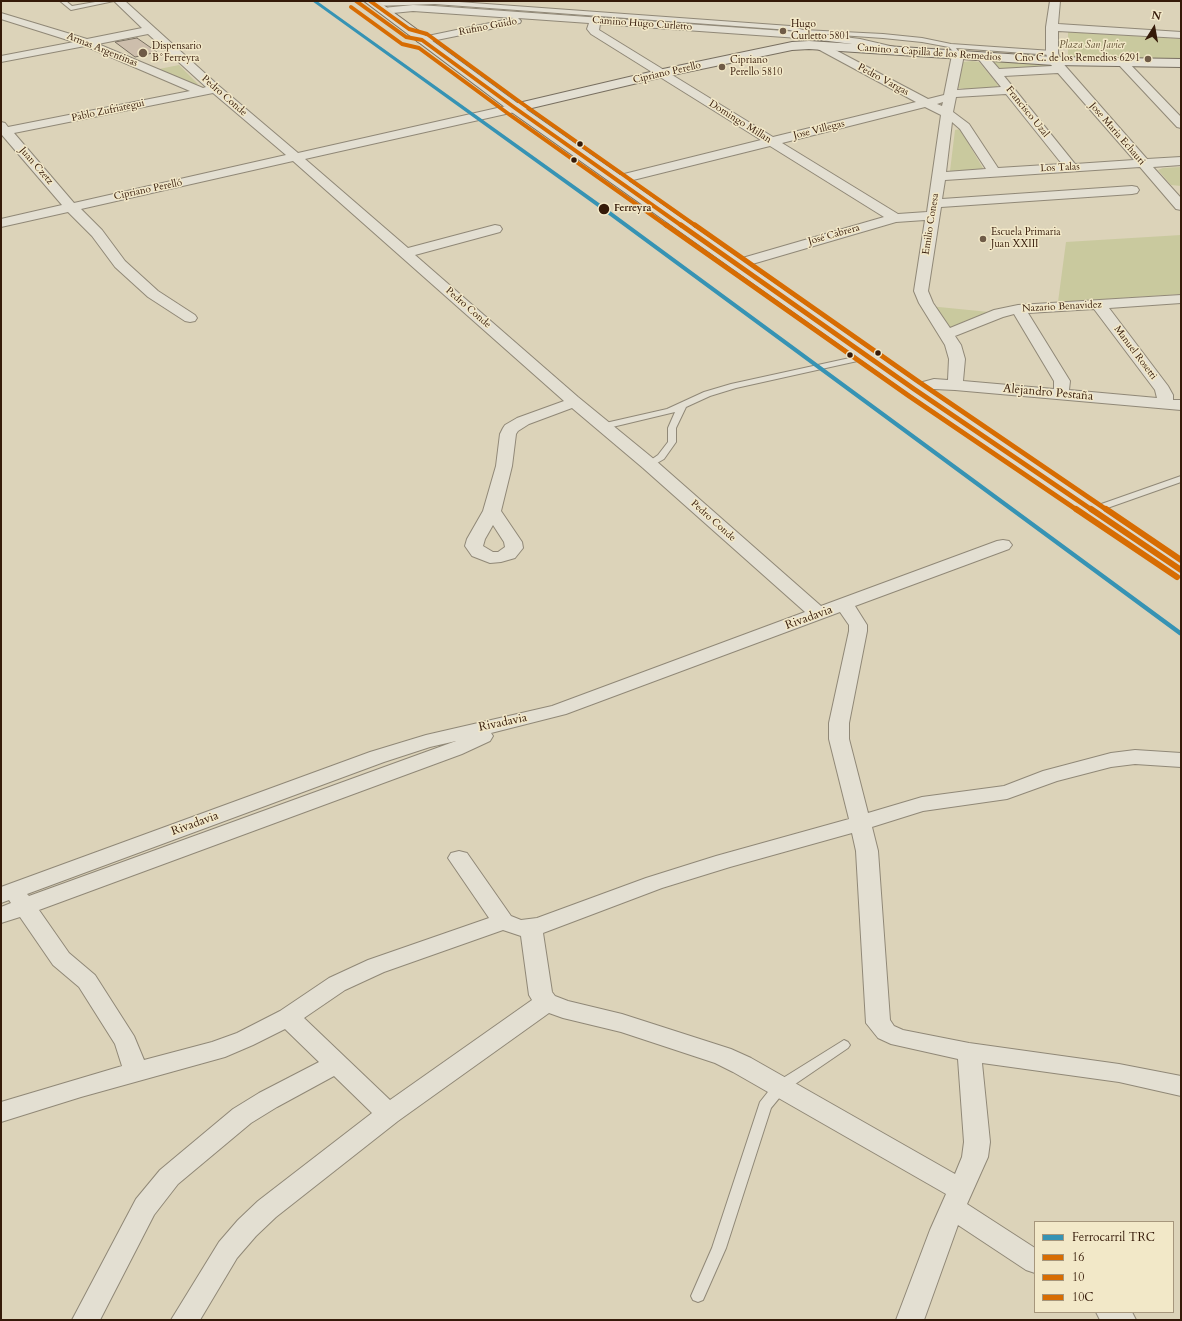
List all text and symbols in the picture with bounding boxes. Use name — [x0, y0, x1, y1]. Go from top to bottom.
text: N — [1150, 7, 1162, 24]
north arrow — [1134, 8, 1174, 48]
street label: Camino Hugo Curletto — [592, 15, 692, 33]
street label: Rufino Guido — [458, 16, 518, 38]
place label: Hugo Curletto 5801 — [791, 19, 850, 42]
marker: Hugo Curletto 5801 — [778, 26, 788, 36]
street label: Armas Argentinas — [65, 30, 139, 70]
park label: Plaza San Javier — [1059, 40, 1125, 52]
place label: Dispensario B°Ferreyra — [152, 41, 201, 64]
street label: Camino a Capilla de los Remedios — [857, 42, 1001, 64]
marker: Dispensario B°Ferreyra — [137, 47, 149, 59]
place label: Cno C. de los Remedios 6291 — [1015, 53, 1140, 65]
marker: Cno C. de los Remedios 6291 — [1143, 54, 1153, 64]
place label: Cipriano Perello 5810 — [730, 55, 782, 78]
street label: Cipriano Perello — [632, 59, 702, 87]
marker: Cipriano Perello 5810 — [717, 62, 727, 72]
street label: Pedro Vargas — [855, 62, 911, 98]
street label: Pedro Conde — [199, 73, 249, 119]
street label: Francisco Uzal — [1003, 84, 1051, 140]
street label: Pablo Zufriategui — [70, 97, 146, 125]
street label: Domingo Millan — [707, 98, 773, 146]
street label: Jose Maria Echauri — [1087, 100, 1147, 168]
street label: Jose Villegas — [792, 118, 846, 142]
unlabelled marker — [575, 139, 585, 149]
street label: Juan Czetz — [16, 145, 56, 187]
unlabelled marker — [569, 155, 579, 165]
street label: Los Talas — [1040, 161, 1080, 175]
street label: Cipriano Perelló — [113, 177, 183, 203]
street label: Emilio Conesa — [920, 193, 942, 255]
marker: Ferreyra — [597, 202, 611, 216]
place label: Ferreyra — [614, 203, 651, 215]
street label: José Cabrera — [807, 222, 861, 248]
place label: Escuela Primaria Juan XXIII — [991, 227, 1061, 250]
marker: Escuela Primaria Juan XXIII — [978, 234, 988, 244]
street label: Pedro Conde — [443, 285, 493, 331]
street label: Nazario Benavidez — [1022, 299, 1102, 315]
street label: Manuel Rosetti — [1111, 324, 1159, 382]
unlabelled marker — [873, 348, 883, 358]
unlabelled marker — [845, 350, 855, 360]
street label: Alejandro Pestaña — [1002, 382, 1094, 404]
street label: Pedro Conde — [688, 498, 738, 544]
street label: Rivadavia — [783, 603, 835, 633]
street label: Rivadavia — [477, 711, 529, 735]
street label: Rivadavia — [169, 809, 221, 839]
legend — [1034, 1221, 1174, 1313]
text: Ferrocarril TRC — [1072, 1229, 1155, 1245]
text: 16 — [1072, 1249, 1084, 1265]
text: 10 — [1072, 1269, 1084, 1285]
text: 10C — [1072, 1289, 1093, 1305]

